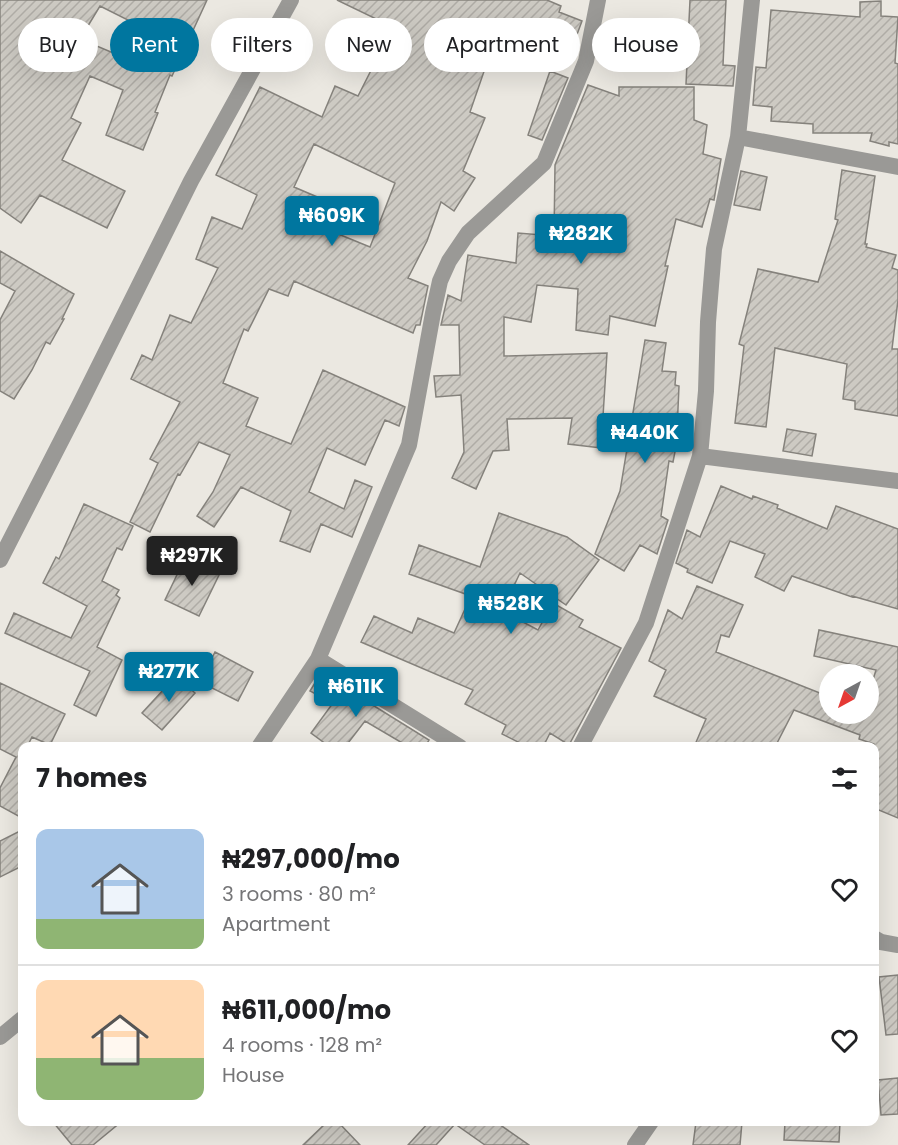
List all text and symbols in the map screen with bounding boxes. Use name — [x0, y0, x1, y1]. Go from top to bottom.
chip: Buy — [18, 18, 98, 72]
chip: Rent — [110, 18, 199, 72]
chip: Filters — [211, 18, 313, 72]
chip: New — [325, 18, 412, 72]
chip: Apartment — [424, 18, 580, 72]
chip: House — [592, 18, 700, 72]
pin: ₦609K — [290, 196, 374, 247]
text: ₦609K — [299, 201, 365, 229]
pin: ₦282K — [539, 214, 623, 265]
text: ₦282K — [549, 219, 613, 247]
pin: ₦440K — [603, 413, 687, 464]
text: ₦440K — [611, 418, 679, 446]
pin: ₦297K — [150, 536, 234, 587]
text: ₦297K — [161, 541, 223, 569]
pin: ₦528K — [469, 584, 553, 635]
text: ₦528K — [478, 589, 544, 617]
pin: ₦277K — [127, 652, 211, 703]
text: ₦277K — [138, 657, 200, 685]
north arrow — [819, 664, 879, 724]
map controls — [819, 664, 879, 724]
pin: ₦611K — [314, 667, 398, 718]
text: ₦611K — [328, 672, 384, 700]
text: 7 homes — [36, 760, 148, 796]
icon: filters — [828, 762, 861, 795]
text: ₦297,000/mo — [222, 841, 400, 877]
icon: home — [84, 853, 156, 925]
icon: heart — [828, 873, 861, 906]
text: 3 rooms · 80 m² — [222, 880, 376, 908]
text: Apartment — [222, 910, 330, 938]
text: ₦611,000/mo — [222, 992, 391, 1028]
icon: home — [84, 1004, 156, 1076]
icon: heart — [828, 1024, 861, 1057]
text: 4 rooms · 128 m² — [222, 1031, 382, 1059]
text: House — [222, 1061, 284, 1089]

